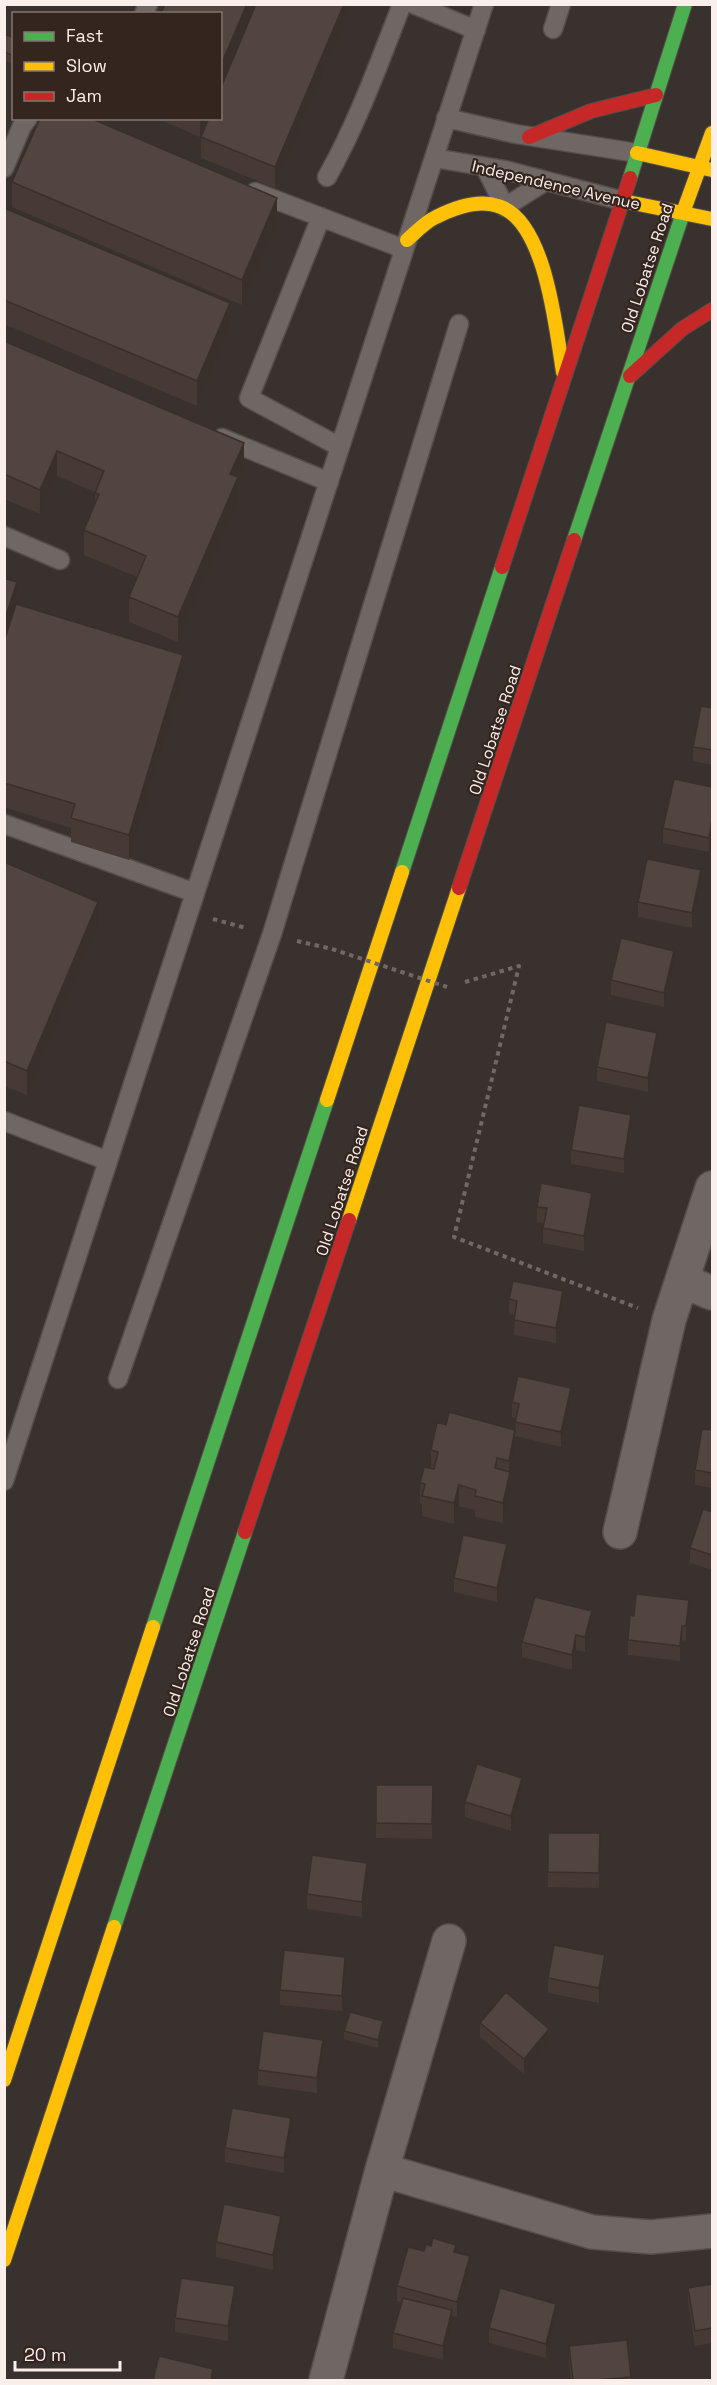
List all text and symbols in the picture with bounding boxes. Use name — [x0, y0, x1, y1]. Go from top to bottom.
legend — [12, 12, 222, 120]
text: Fast — [66, 24, 103, 47]
text: Slow — [66, 54, 107, 77]
text: Jam — [66, 84, 102, 107]
street label: Independence Avenue — [470, 155, 642, 215]
street label: Old Lobatse Road — [616, 200, 678, 336]
street label: Old Lobatse Road — [464, 662, 526, 798]
street label: Old Lobatse Road — [311, 1123, 373, 1259]
street label: Old Lobatse Road — [158, 1584, 220, 1720]
scale bar — [15, 2334, 120, 2372]
text: 20 m — [24, 2343, 67, 2366]

